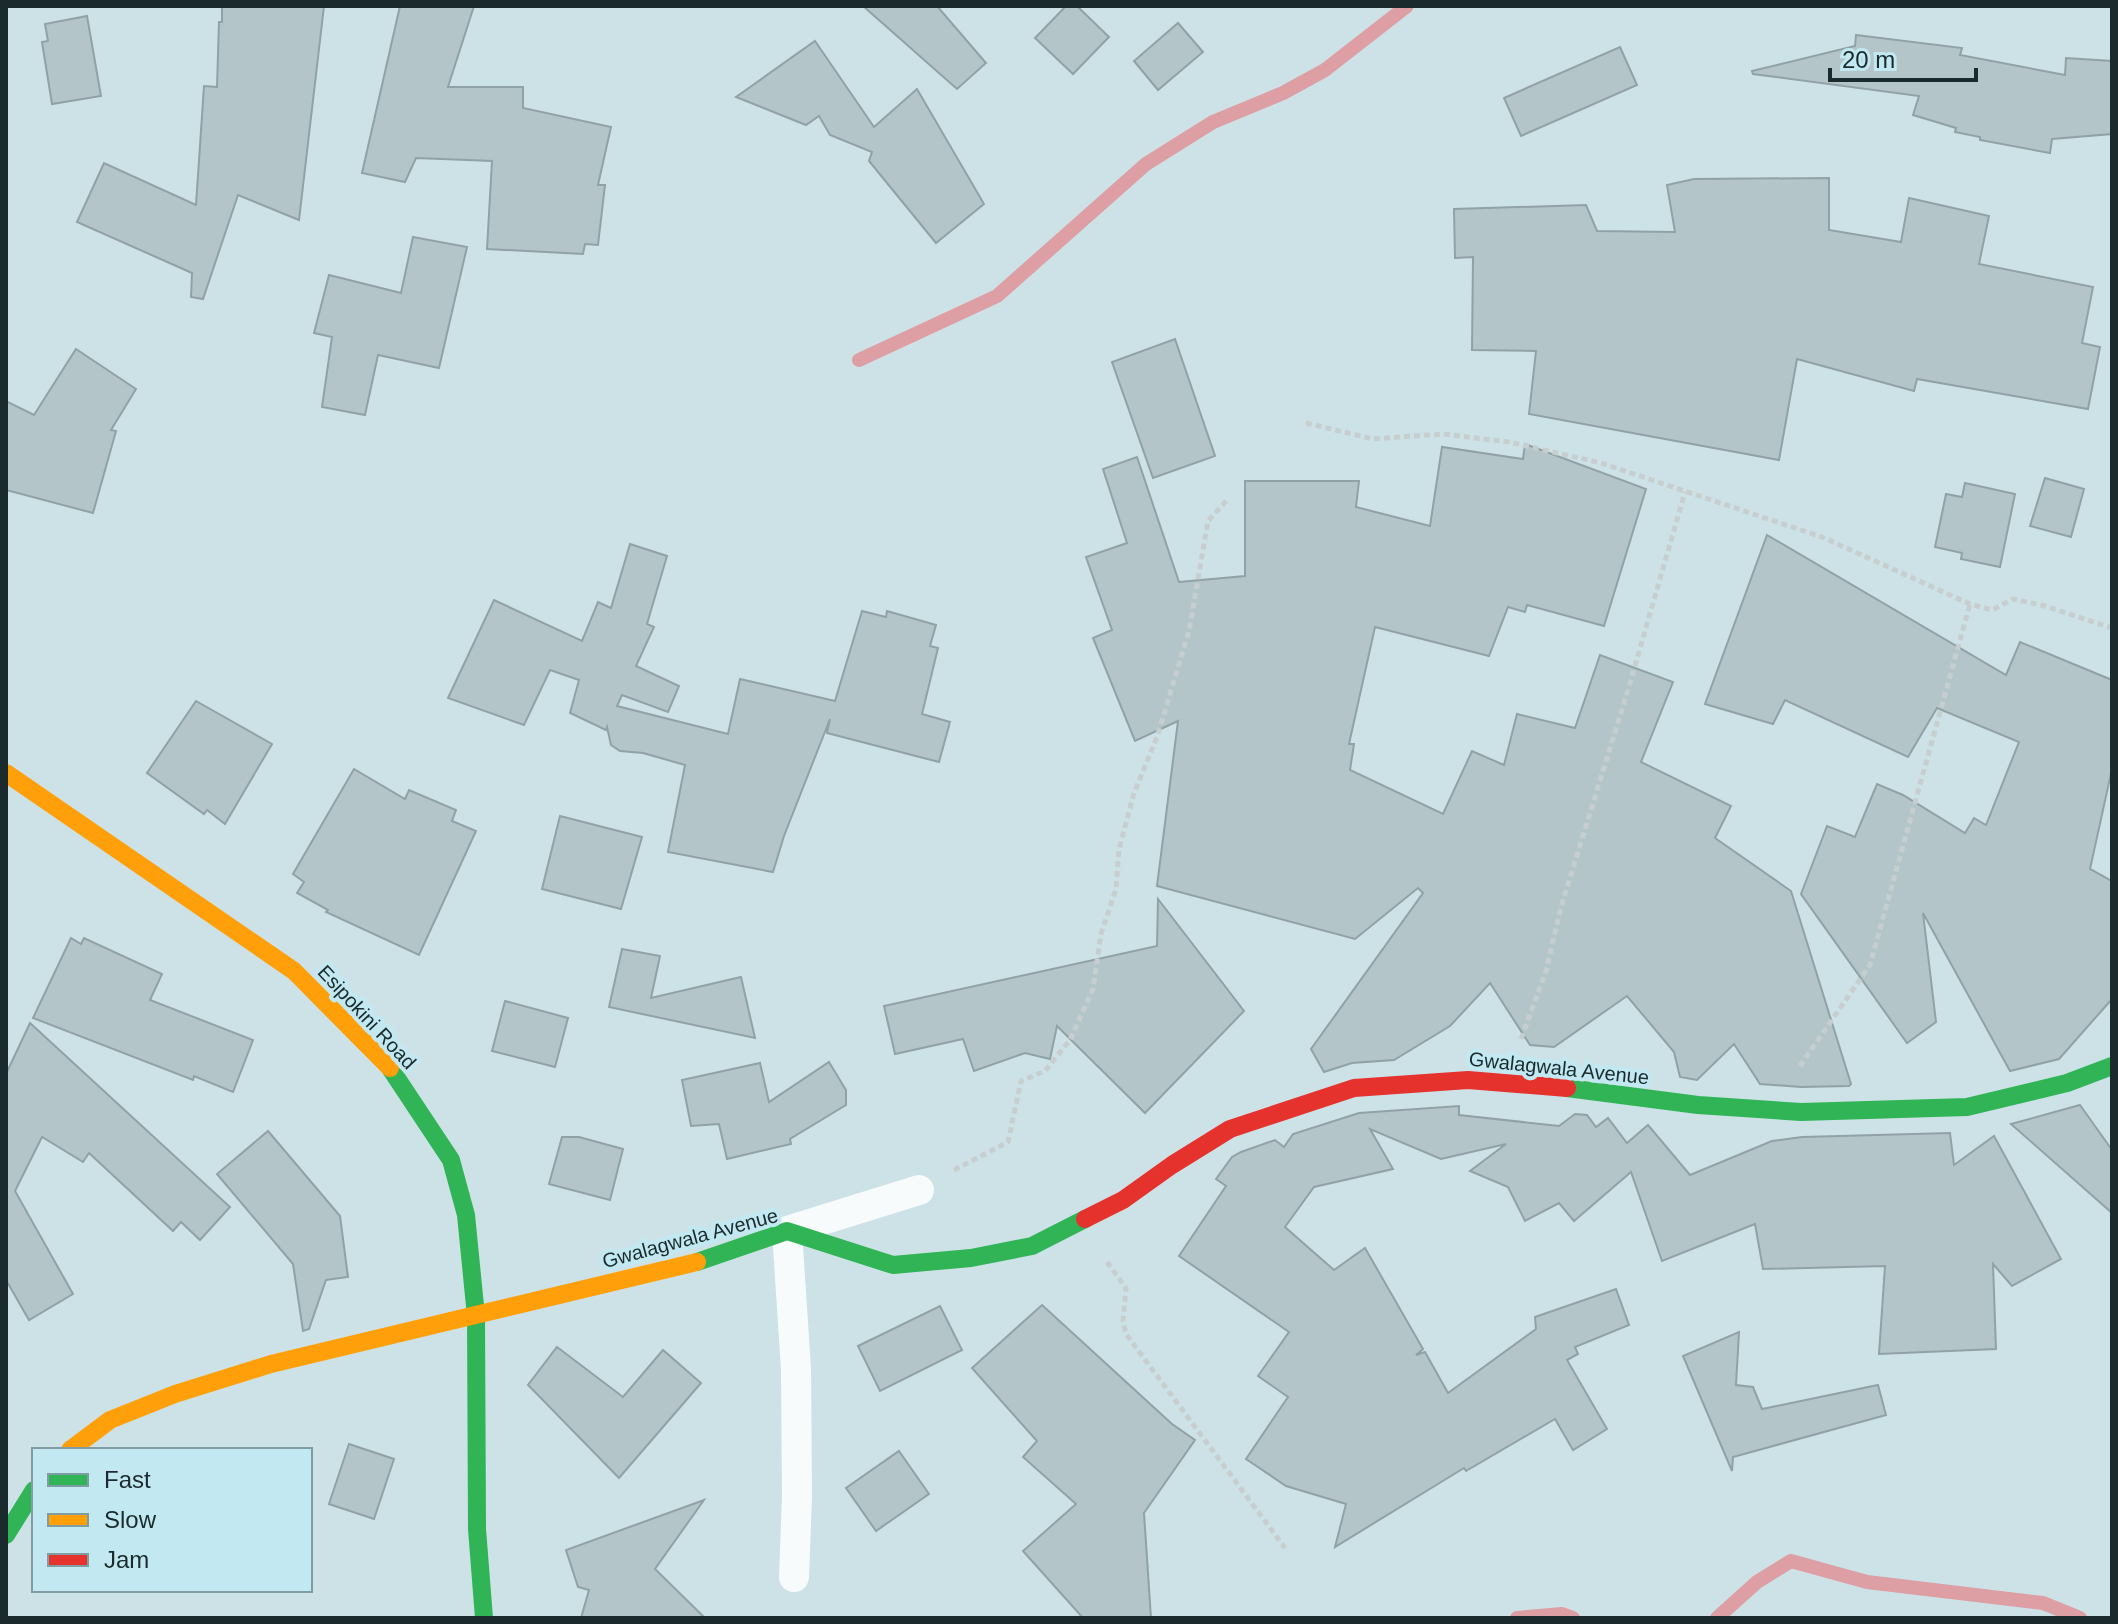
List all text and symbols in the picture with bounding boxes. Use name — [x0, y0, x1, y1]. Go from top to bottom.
scale bar — [1830, 32, 1976, 82]
text: 20 m — [1842, 46, 1895, 73]
street label: Esipokini Road — [313, 961, 421, 1073]
street label: Gwalagwala Avenue — [1468, 1048, 1650, 1088]
street label: Gwalagwala Avenue — [600, 1204, 780, 1272]
legend — [32, 1448, 312, 1592]
text: Fast — [104, 1466, 151, 1493]
text: Slow — [104, 1506, 157, 1533]
text: Jam — [104, 1546, 149, 1573]

